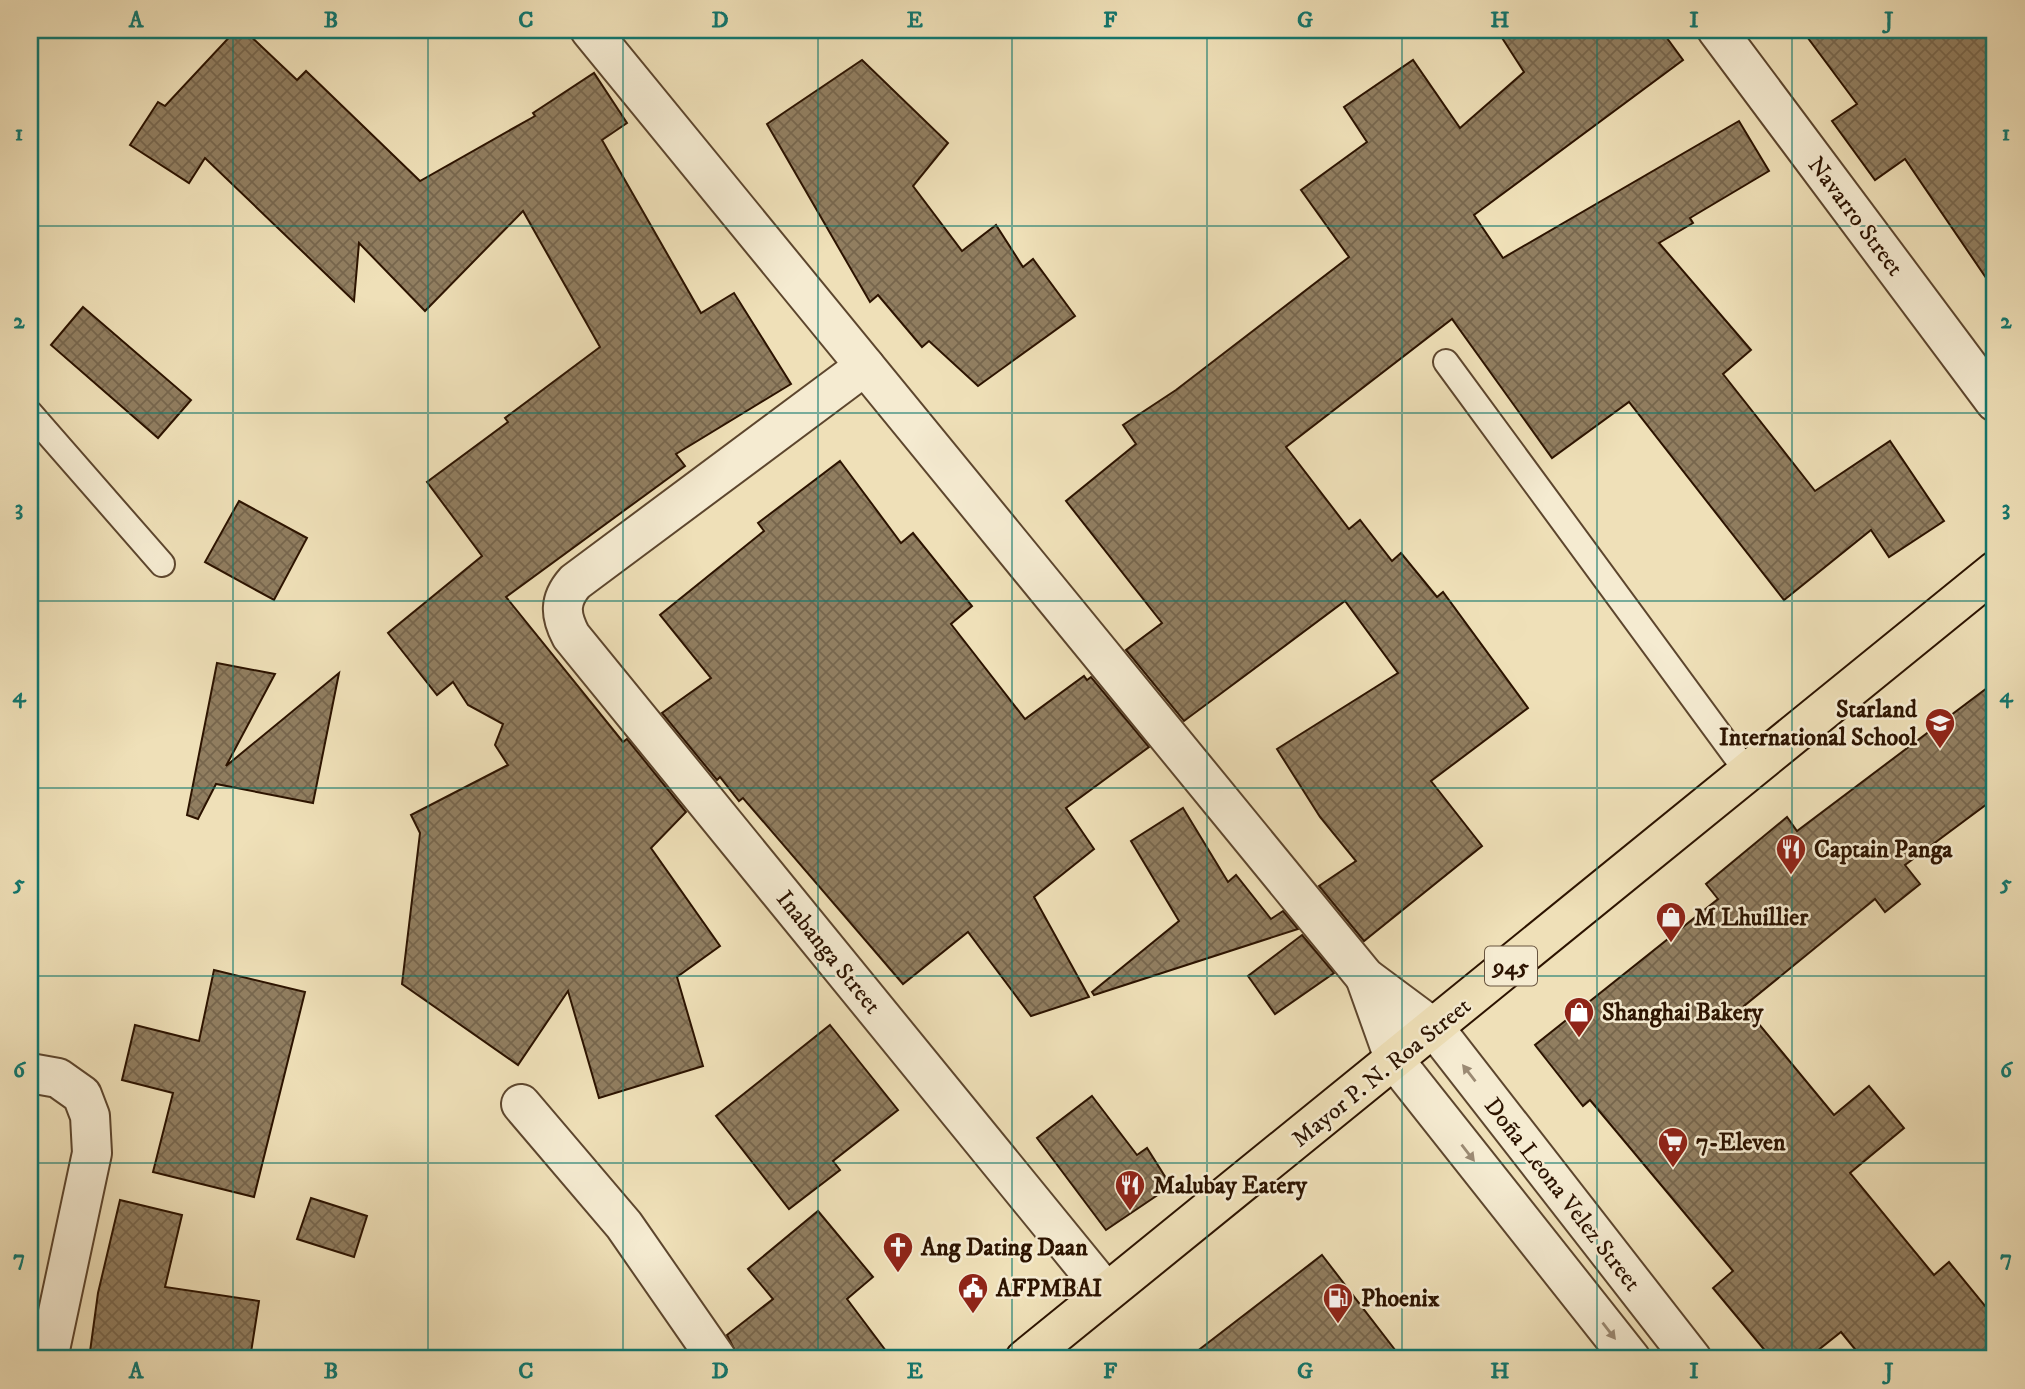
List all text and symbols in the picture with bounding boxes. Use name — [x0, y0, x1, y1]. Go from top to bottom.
text: A — [128, 6, 145, 35]
text: B — [324, 6, 338, 35]
text: C — [518, 6, 534, 35]
text: D — [711, 6, 729, 35]
text: E — [907, 6, 923, 35]
text: F — [1103, 6, 1118, 35]
text: G — [1297, 6, 1313, 35]
text: H — [1490, 6, 1510, 35]
text: I — [1689, 6, 1699, 35]
text: J — [1881, 6, 1894, 35]
text: 1 — [15, 119, 23, 148]
text: 1 — [2002, 119, 2010, 148]
street label: Navarro Street — [1801, 151, 1910, 282]
text: 2 — [13, 307, 25, 336]
text: 2 — [2000, 307, 2012, 336]
text: 3 — [15, 494, 23, 523]
text: 3 — [2002, 494, 2010, 523]
text: 4 — [12, 681, 27, 710]
text: 4 — [1999, 681, 2014, 710]
place label: Starland International School — [1719, 695, 1918, 753]
school or university icon: Starland International School — [1923, 706, 1957, 750]
restaurant icon: Captain Panga — [1774, 832, 1808, 876]
place label: Captain Panga — [1814, 835, 1953, 865]
text: 5 — [12, 869, 25, 898]
text: 5 — [1999, 869, 2012, 898]
street label: Inabanga Street — [769, 885, 887, 1021]
shop icon: M Lhuillier — [1654, 900, 1688, 944]
place label: M Lhuillier — [1694, 903, 1809, 933]
road number: 945 — [1485, 946, 1537, 986]
street label: Mayor P. N. Roa Street — [1286, 991, 1478, 1154]
shop icon: Shanghai Bakery — [1562, 995, 1596, 1039]
place label: Shanghai Bakery — [1602, 998, 1764, 1028]
text: 6 — [13, 1056, 27, 1085]
text: 6 — [2000, 1056, 2014, 1085]
one-way arrow — [1462, 1065, 1477, 1083]
street label: Doña Leona Velez Street — [1477, 1092, 1647, 1298]
supermarket icon: 7-Eleven — [1656, 1125, 1690, 1169]
place label: 7-Eleven — [1696, 1128, 1786, 1158]
one-way arrow — [1460, 1143, 1475, 1161]
restaurant icon: Malubay Eatery — [1113, 1168, 1147, 1212]
place label: Malubay Eatery — [1153, 1171, 1307, 1201]
church icon: Ang Dating Daan — [881, 1230, 915, 1274]
place label: Ang Dating Daan — [920, 1233, 1088, 1263]
text: 7 — [13, 1244, 25, 1273]
text: 7 — [2000, 1244, 2012, 1273]
public building icon: AFPMBAI — [956, 1271, 990, 1315]
place label: AFPMBAI — [995, 1274, 1102, 1304]
fuel station icon: Phoenix — [1321, 1281, 1355, 1325]
place label: Phoenix — [1361, 1284, 1440, 1314]
one-way arrow — [1601, 1322, 1616, 1340]
text: A — [128, 1357, 145, 1386]
text: B — [324, 1357, 338, 1386]
text: C — [518, 1357, 534, 1386]
text: D — [711, 1357, 729, 1386]
text: E — [907, 1357, 923, 1386]
text: F — [1103, 1357, 1118, 1386]
text: G — [1297, 1357, 1313, 1386]
text: H — [1490, 1357, 1510, 1386]
text: I — [1689, 1357, 1699, 1386]
text: J — [1881, 1357, 1894, 1386]

